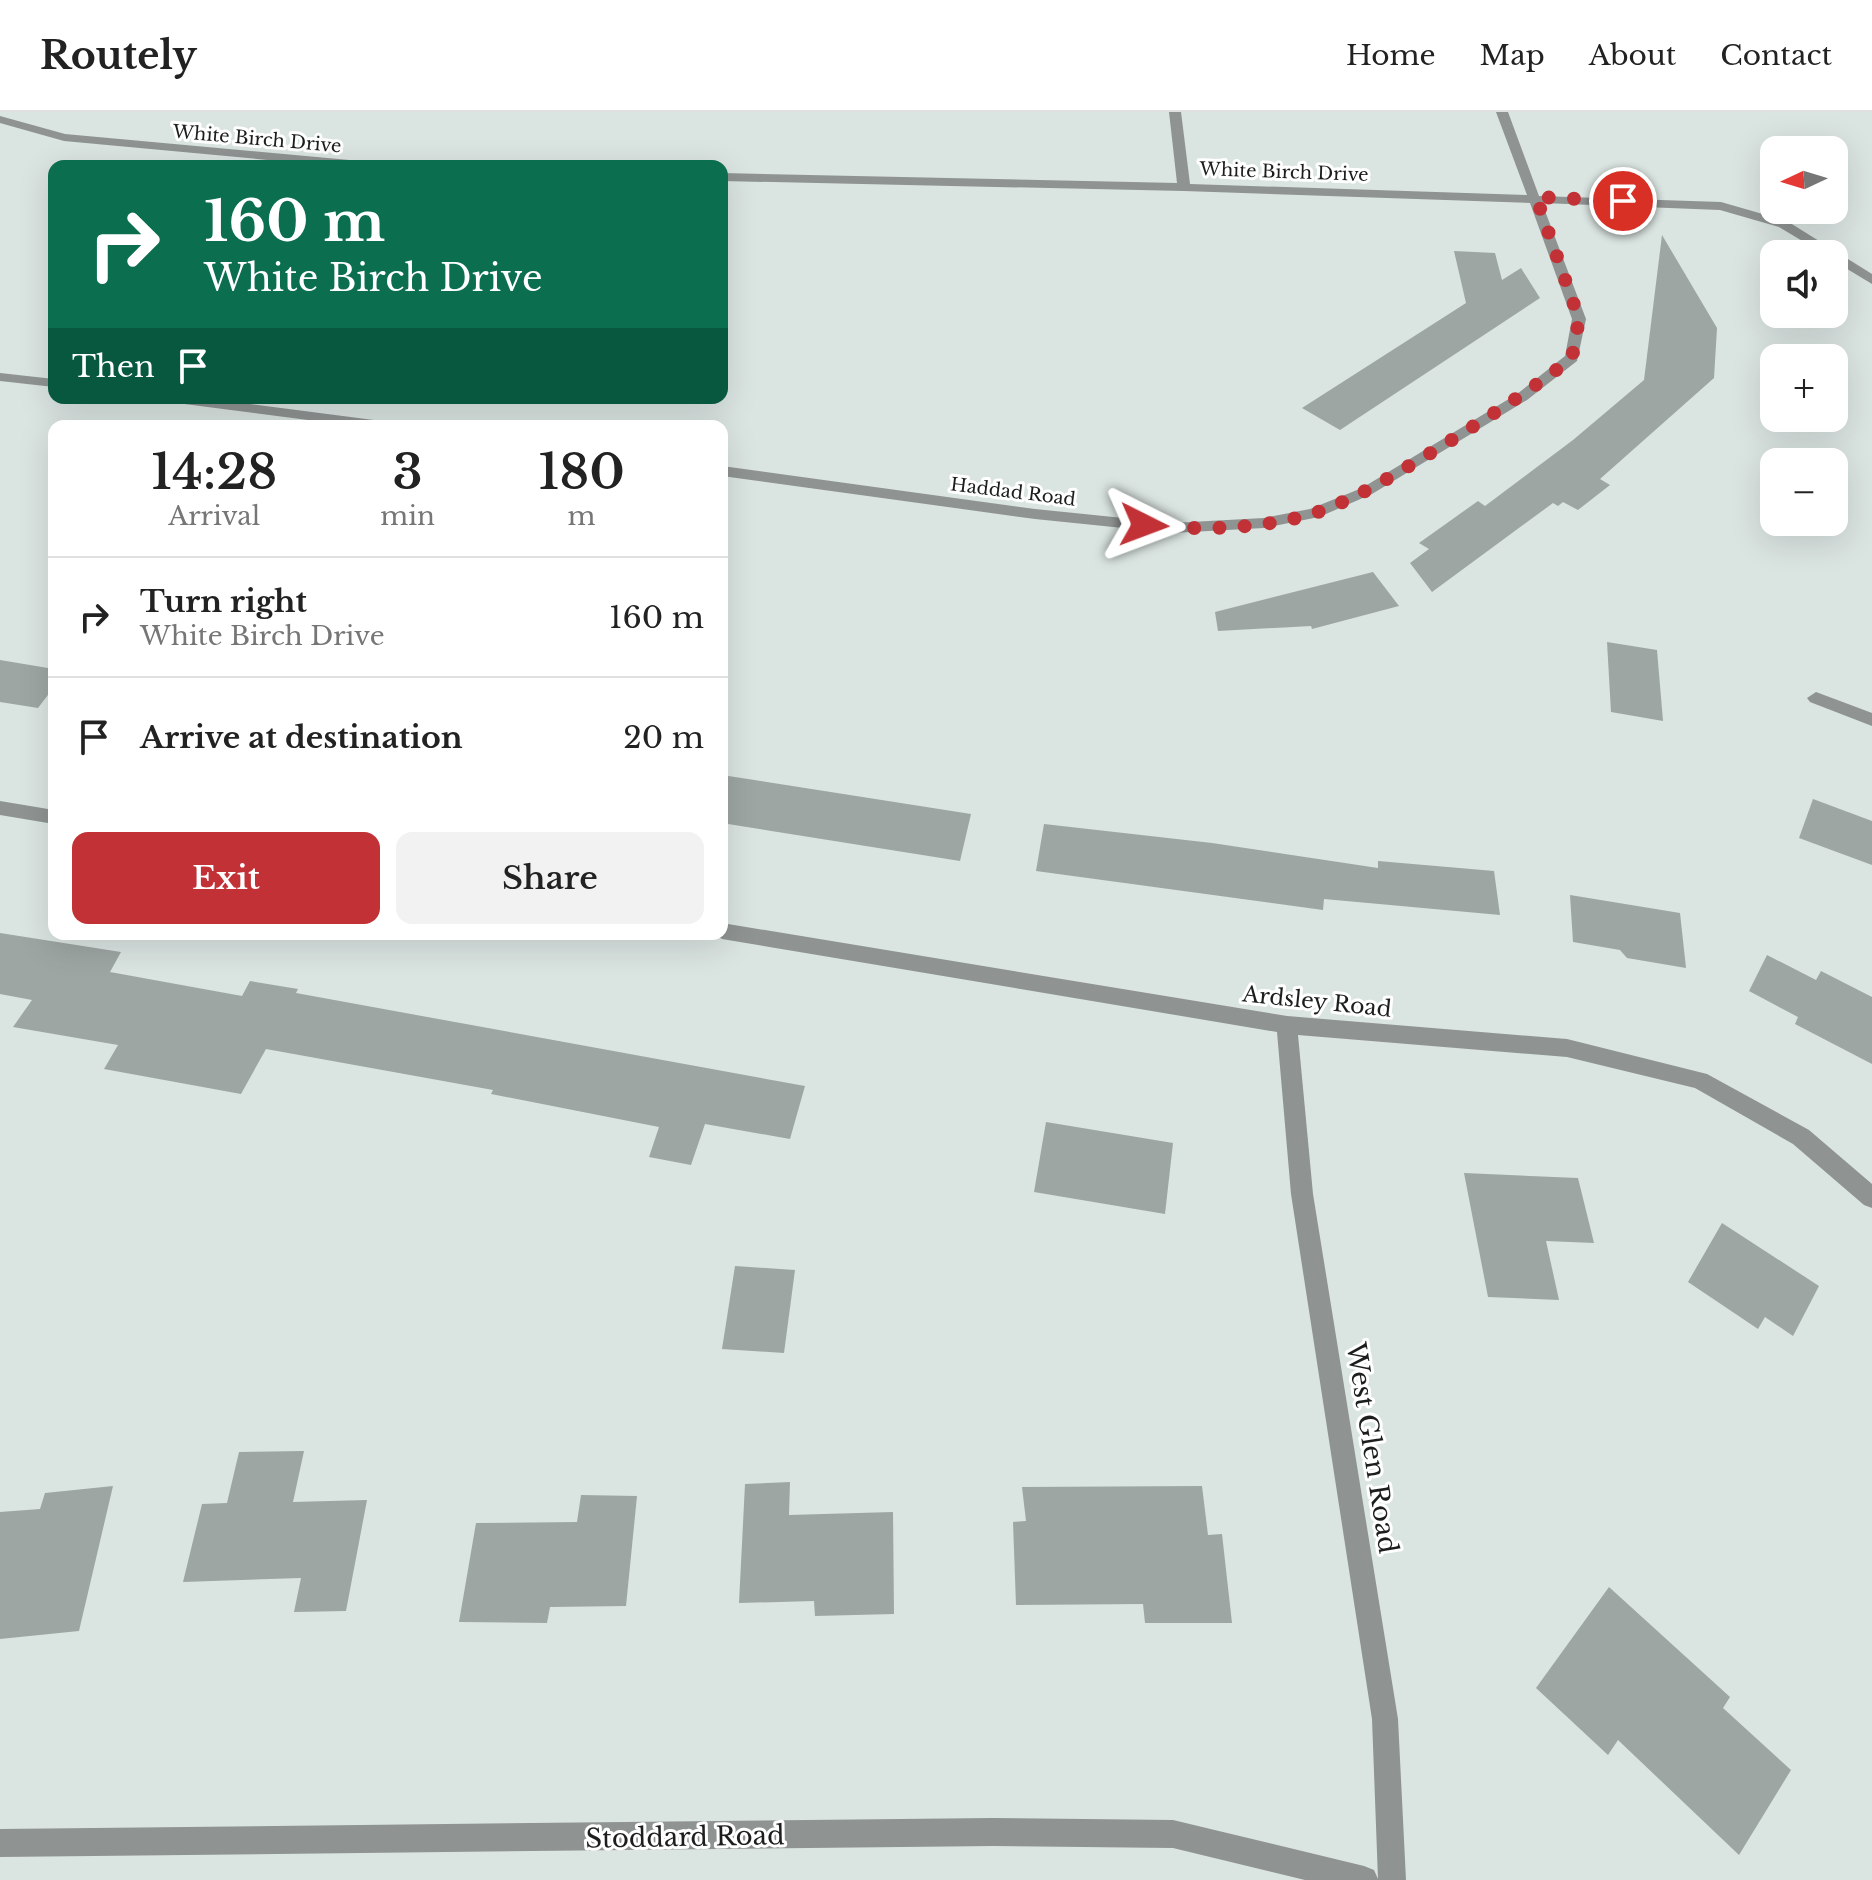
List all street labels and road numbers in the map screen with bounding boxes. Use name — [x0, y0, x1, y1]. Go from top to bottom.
street label: White Birch Drive — [171, 121, 342, 157]
street label: White Birch Drive — [1198, 158, 1369, 186]
street label: Haddad Road — [949, 473, 1077, 511]
street label: Ardsley Road — [1240, 980, 1393, 1023]
street label: West Glen Road — [1339, 1339, 1404, 1556]
street label: Stoddard Road — [585, 1819, 785, 1855]

